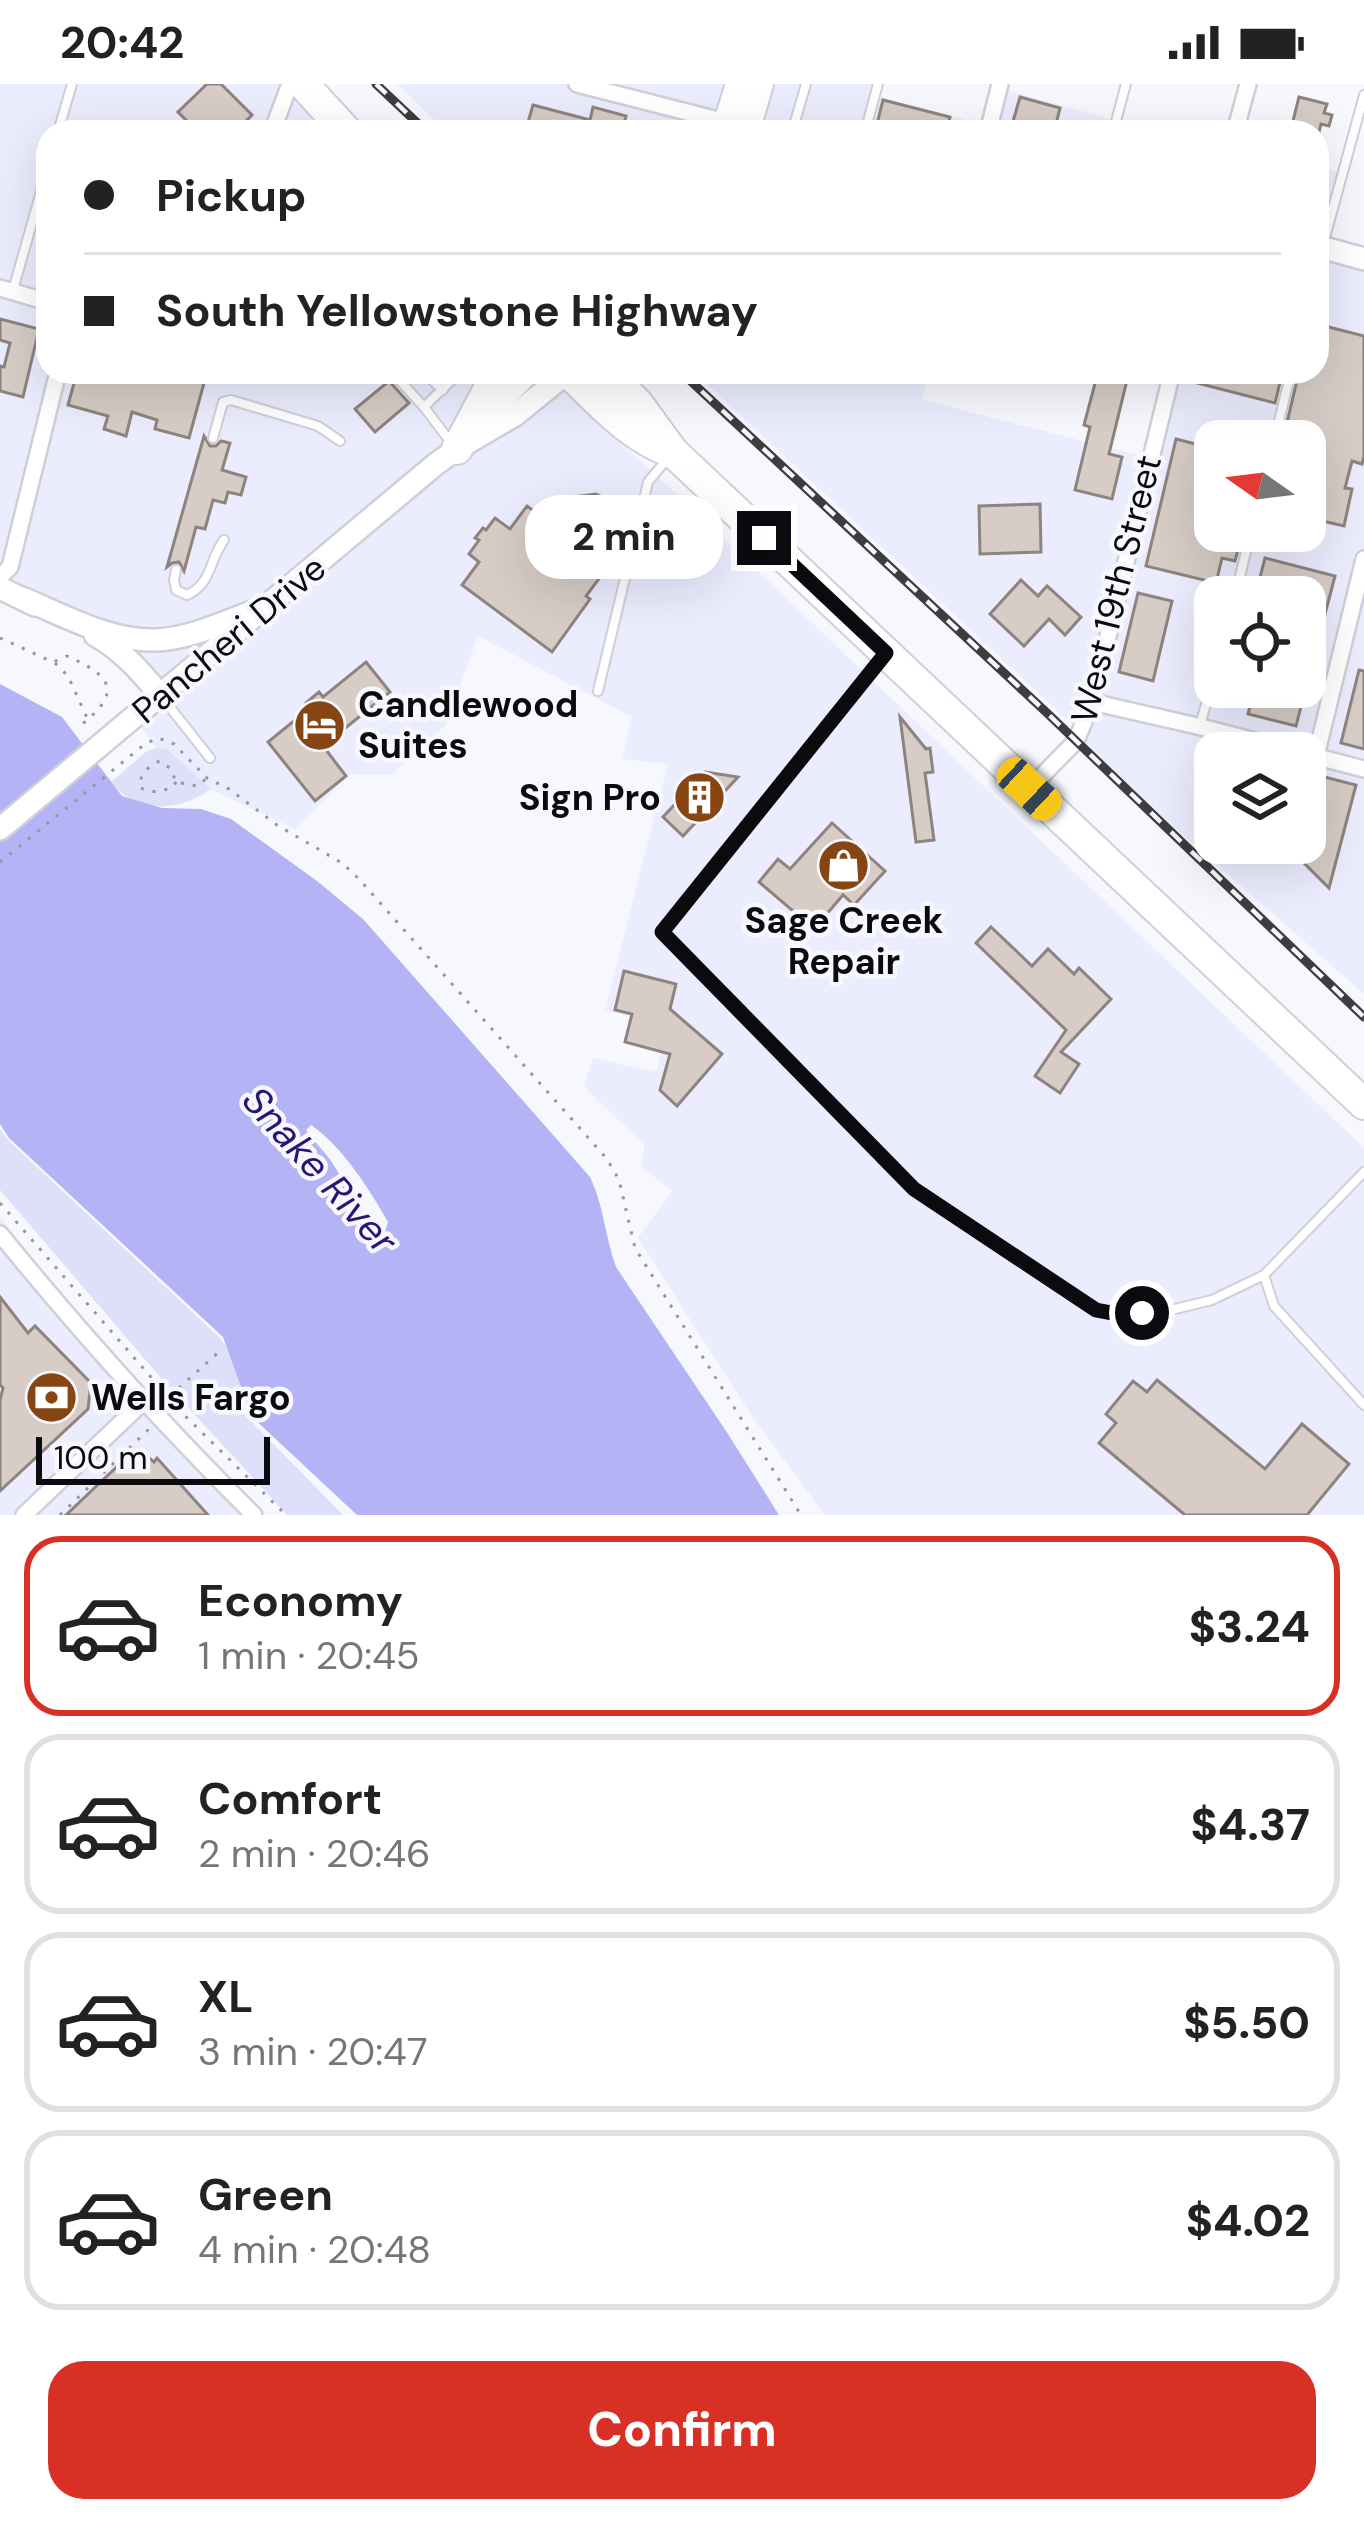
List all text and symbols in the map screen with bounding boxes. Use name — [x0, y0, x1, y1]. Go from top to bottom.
text: 20:42 — [60, 13, 184, 72]
text: Pickup — [156, 166, 306, 225]
text: South Yellowstone Highway — [156, 281, 758, 340]
north arrow — [1194, 420, 1326, 552]
map controls — [1194, 420, 1326, 864]
street label: West 19th Street — [1060, 450, 1172, 728]
callout: 2 min — [524, 496, 722, 580]
text: 2 min — [572, 511, 676, 562]
route end — [737, 511, 791, 565]
street label: Pancheri Drive — [122, 544, 336, 734]
button: locate — [1194, 576, 1326, 708]
place label: Candlewood Suites — [358, 681, 578, 769]
hotel icon: Candlewood Suites — [291, 697, 347, 753]
button: layers — [1194, 732, 1326, 864]
car — [990, 751, 1068, 827]
building icon: Sign Pro — [672, 769, 728, 825]
place label: Sign Pro — [519, 774, 661, 821]
shop icon: Sage Creek Repair — [816, 837, 872, 893]
place label: Sage Creek Repair — [745, 897, 944, 985]
water label: Snake River — [231, 1075, 410, 1266]
route start — [1115, 1286, 1169, 1340]
bank icon: Wells Fargo — [24, 1369, 80, 1425]
place label: Wells Fargo — [91, 1374, 291, 1421]
scale bar — [36, 1431, 270, 1484]
text: 100 m — [54, 1436, 148, 1479]
text: Economy — [198, 1571, 403, 1630]
icon: car — [54, 1572, 162, 1680]
text: $3.24 — [1189, 1597, 1310, 1656]
text: 1 min · 20:45 — [198, 1630, 420, 1681]
text: Comfort — [198, 1769, 382, 1828]
icon: car — [54, 1770, 162, 1878]
text: $4.37 — [1191, 1795, 1310, 1854]
text: 2 min · 20:46 — [198, 1828, 431, 1879]
text: XL — [198, 1967, 253, 2026]
icon: car — [54, 1968, 162, 2076]
text: $5.50 — [1183, 1993, 1310, 2052]
text: 3 min · 20:47 — [198, 2026, 428, 2077]
text: Green — [198, 2165, 333, 2224]
icon: car — [54, 2166, 162, 2274]
text: $4.02 — [1186, 2191, 1310, 2250]
text: 4 min · 20:48 — [198, 2224, 431, 2275]
button: Confirm — [48, 2361, 1316, 2499]

